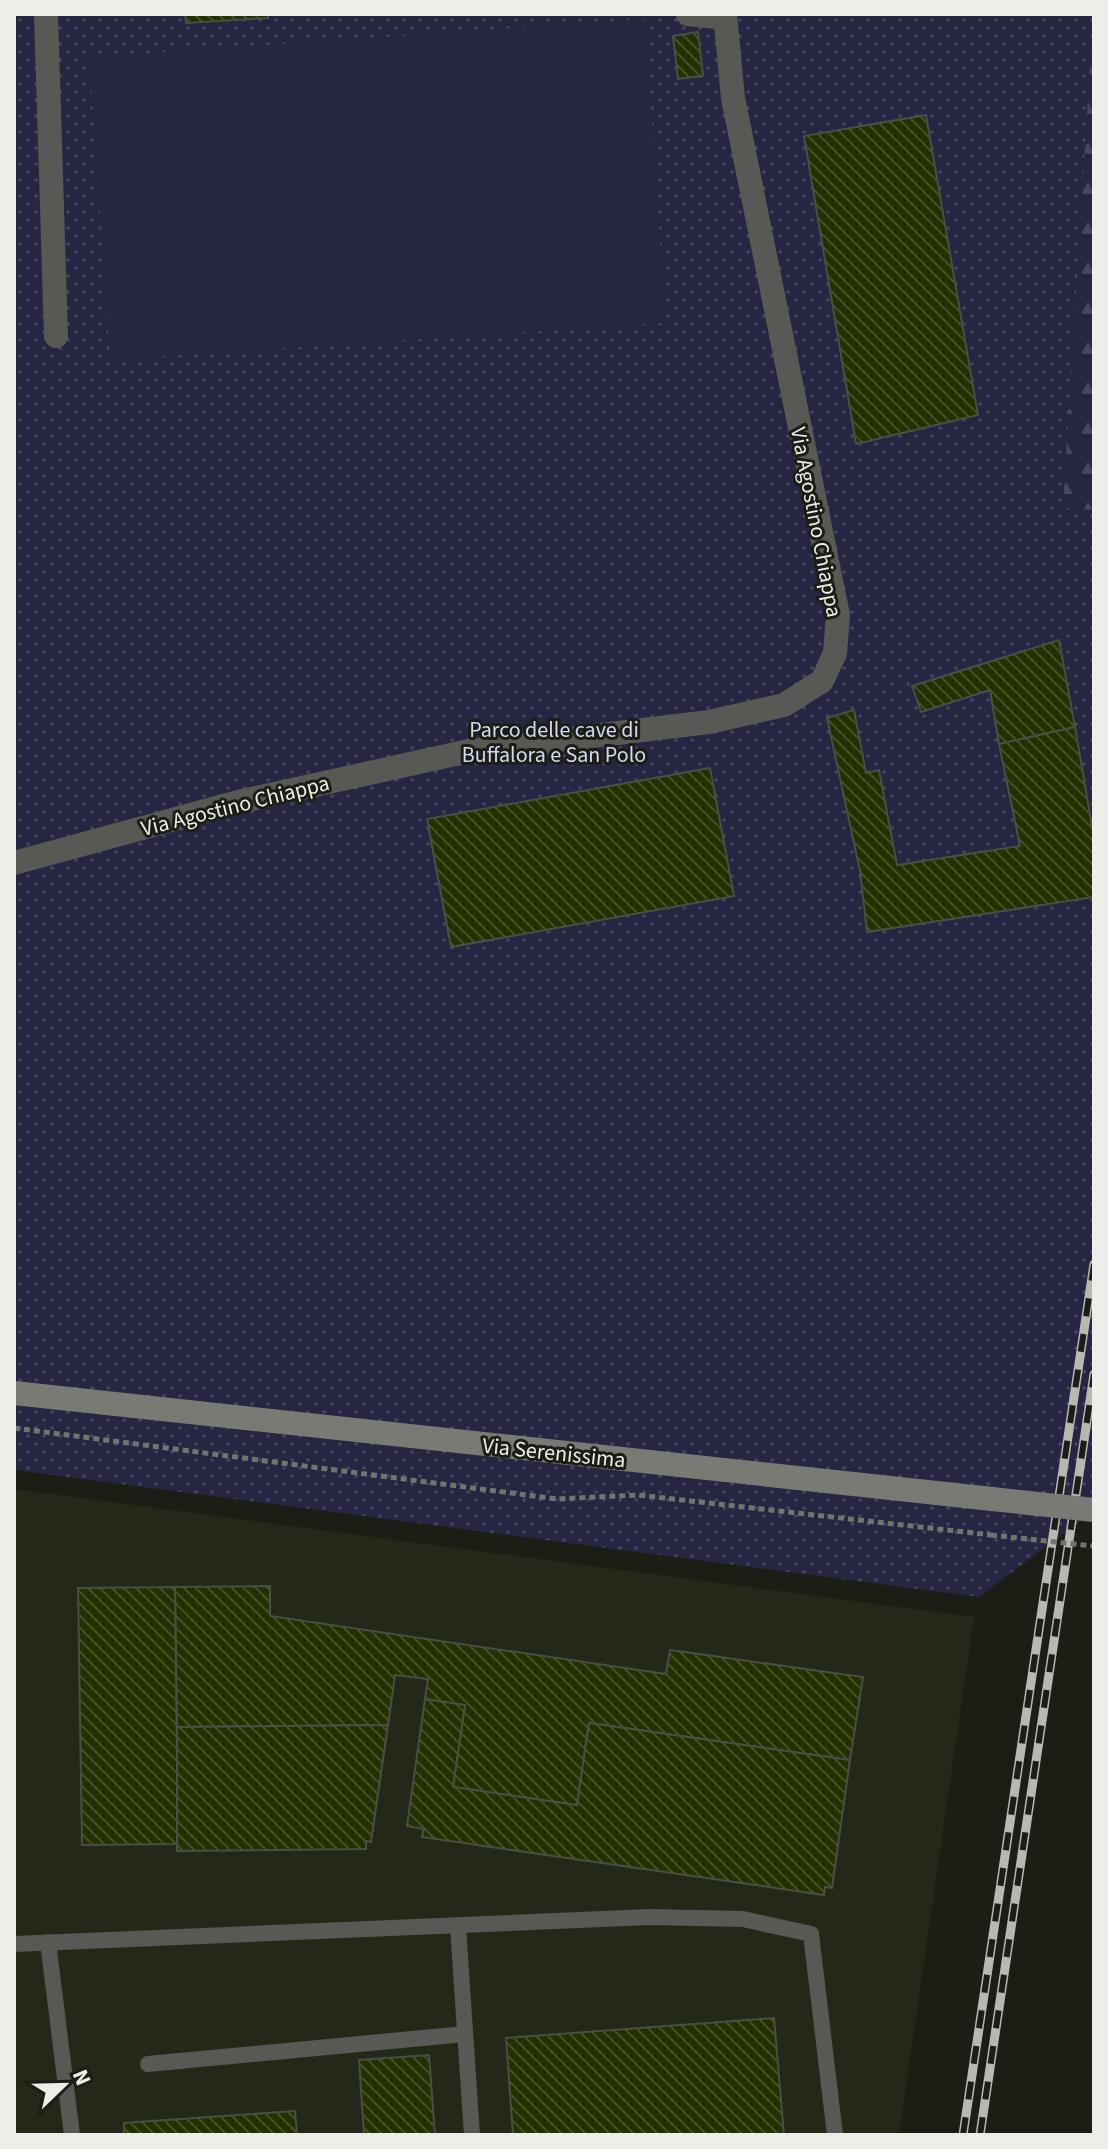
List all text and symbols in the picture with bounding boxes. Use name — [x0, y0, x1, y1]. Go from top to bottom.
street label: Via Agostino Chiappa — [782, 424, 850, 620]
park label: Parco delle cave di Buffalora e San Polo — [462, 714, 646, 771]
street label: Via Agostino Chiappa — [138, 767, 333, 845]
street label: Via Serenissima — [481, 1430, 627, 1476]
north arrow — [24, 2045, 104, 2125]
text: N — [64, 2065, 99, 2091]

